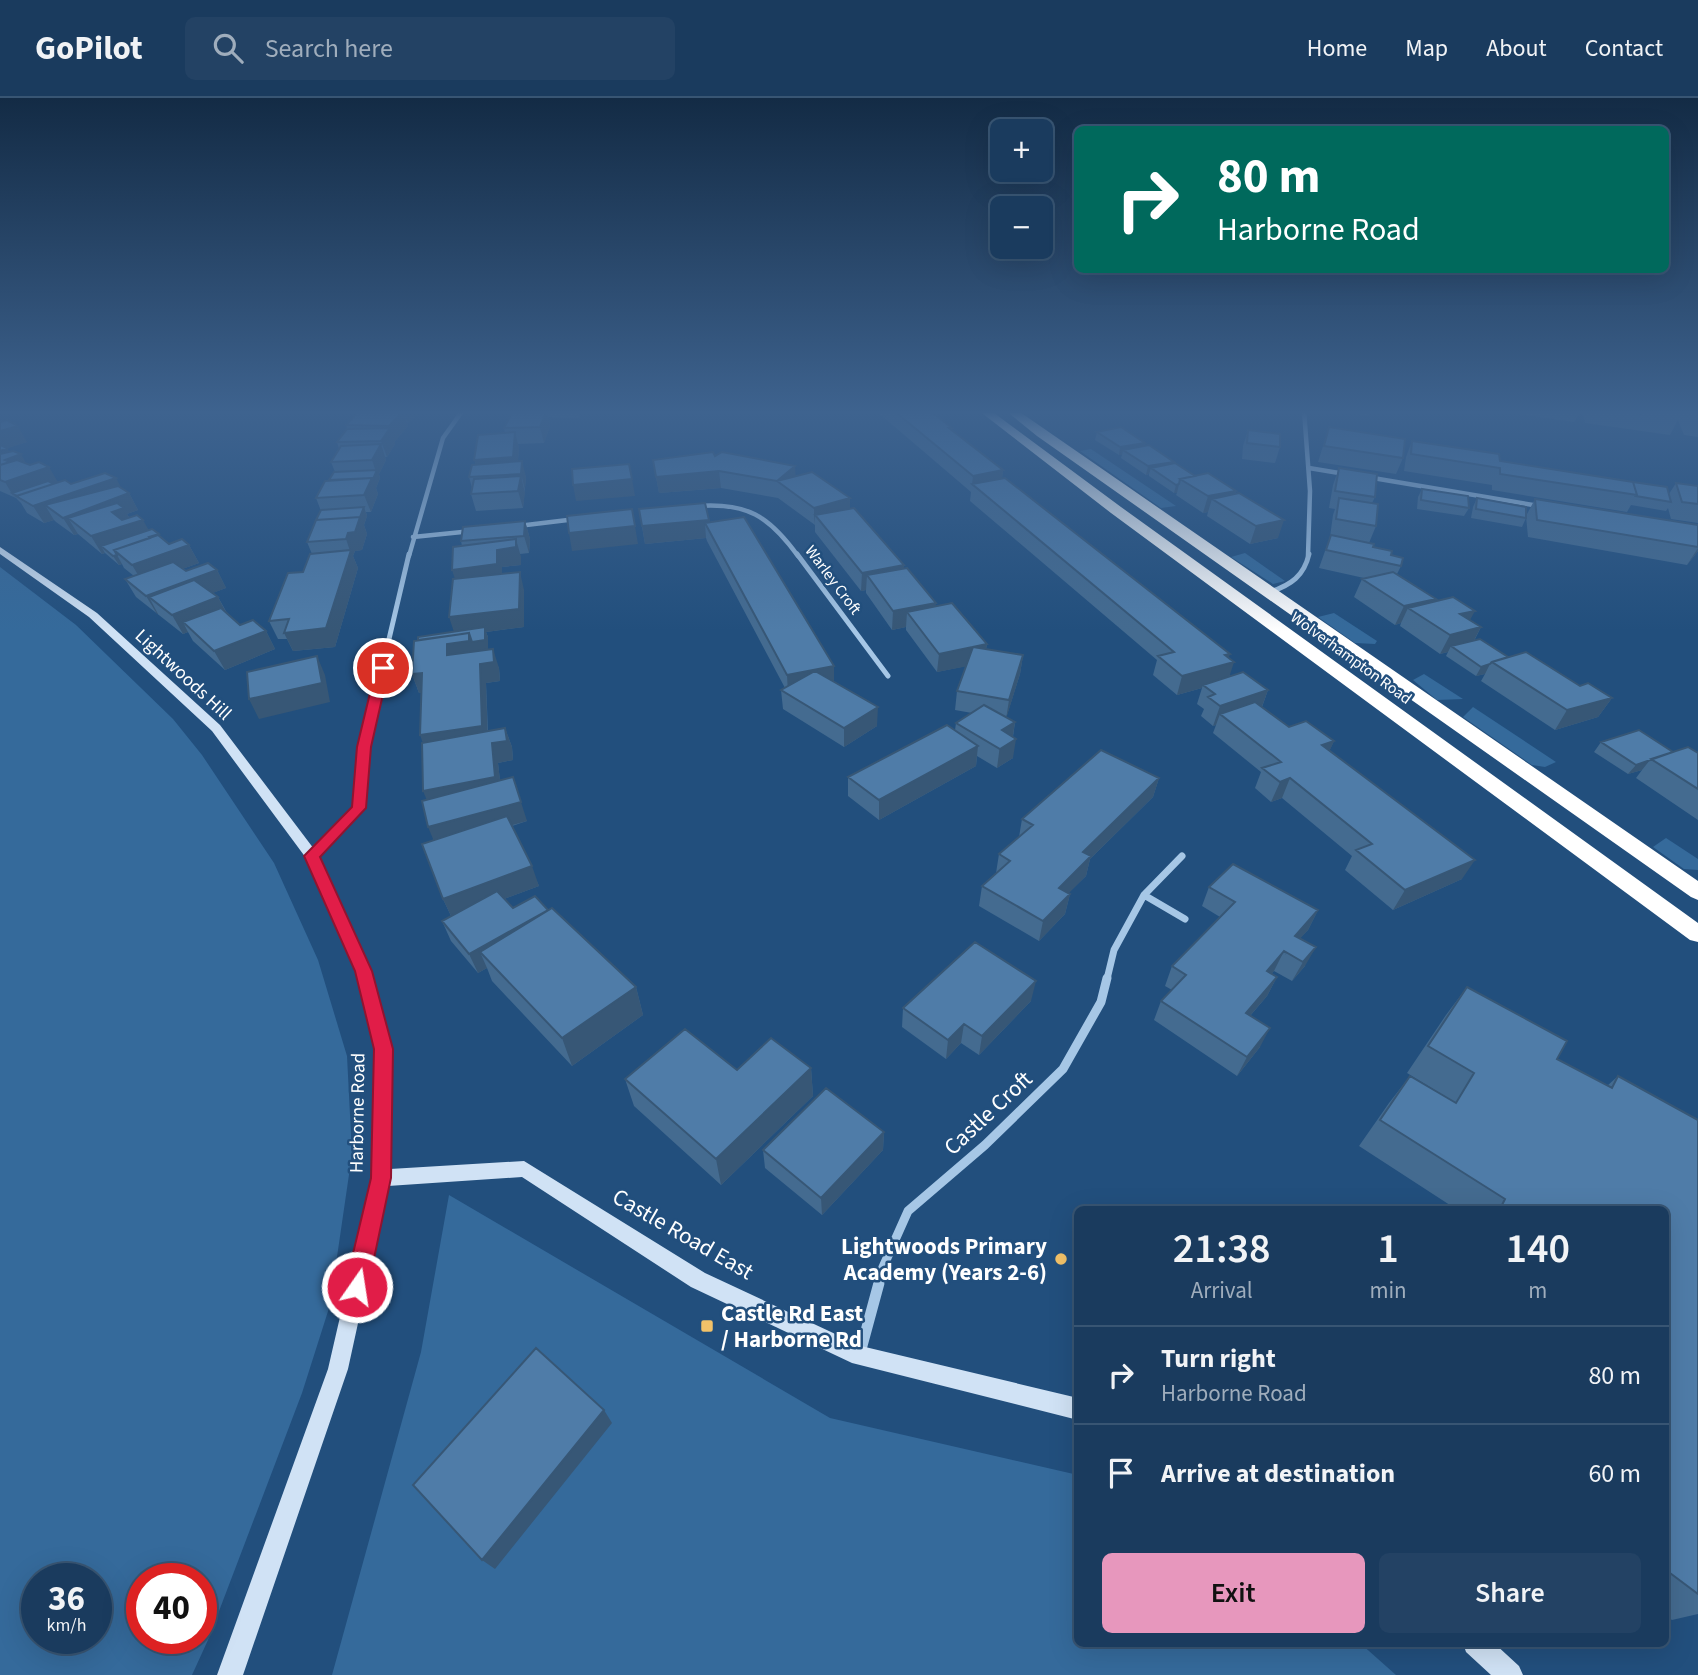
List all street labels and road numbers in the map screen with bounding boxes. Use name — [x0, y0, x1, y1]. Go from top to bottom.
street label: Warley Croft — [800, 541, 867, 620]
street label: Wolverhampton Road — [1286, 606, 1416, 710]
street label: Lightwoods Hill — [129, 623, 237, 727]
street label: Harborne Road — [343, 1053, 373, 1173]
street label: Castle Croft — [936, 1063, 1040, 1163]
street label: Castle Road East — [606, 1180, 760, 1288]

